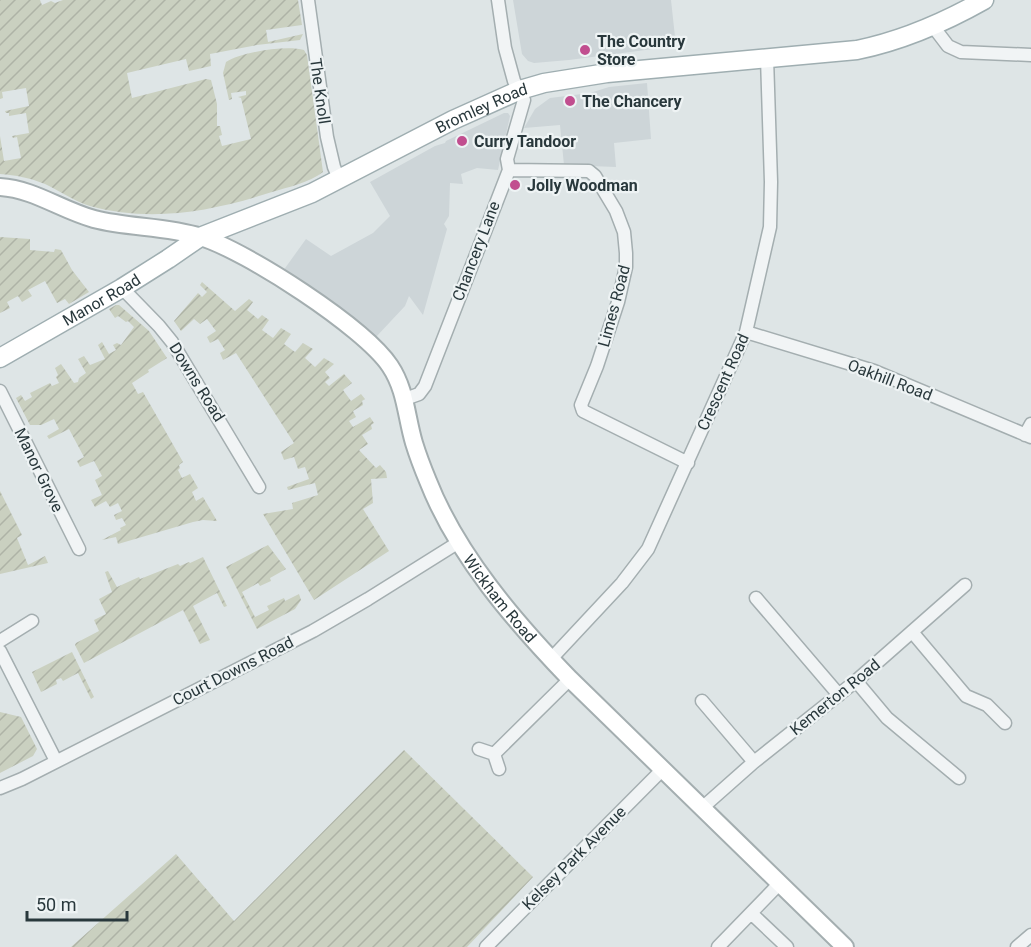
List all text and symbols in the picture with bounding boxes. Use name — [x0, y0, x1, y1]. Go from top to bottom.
place label: The Country Store — [597, 32, 686, 69]
marker: The Country Store — [578, 43, 592, 57]
street label: The Knoll — [306, 57, 334, 125]
street label: Bromley Road — [432, 79, 529, 137]
place label: The Chancery — [582, 92, 682, 111]
marker: The Chancery — [563, 94, 577, 108]
place label: Curry Tandoor — [474, 132, 576, 151]
marker: Curry Tandoor — [455, 134, 469, 148]
place label: Jolly Woodman — [527, 176, 638, 195]
marker: Jolly Woodman — [508, 178, 522, 192]
street label: Chancery Lane — [448, 198, 504, 304]
street label: Limes Road — [594, 263, 634, 349]
street label: Manor Road — [59, 269, 144, 330]
street label: Crescent Road — [693, 331, 753, 433]
street label: Downs Road — [165, 339, 229, 425]
street label: Oakhill Road — [845, 355, 935, 405]
street label: Manor Grove — [10, 425, 68, 515]
street label: Wickham Road — [460, 550, 541, 646]
street label: Court Downs Road — [170, 632, 296, 710]
street label: Kemerton Road — [786, 655, 884, 739]
street label: Kelsey Park Avenue — [518, 802, 630, 914]
scale bar — [27, 884, 128, 922]
text: 50 m — [36, 894, 76, 915]

